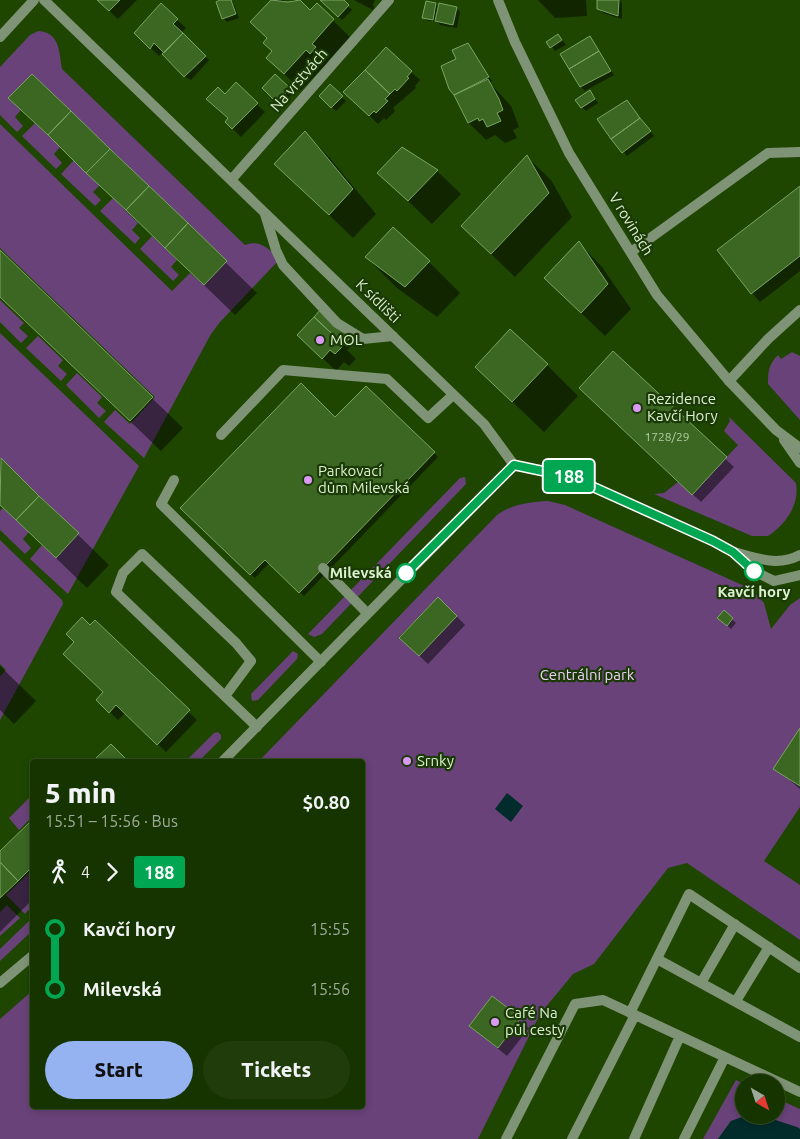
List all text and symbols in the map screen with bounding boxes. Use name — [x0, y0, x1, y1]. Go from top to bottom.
street label: Na vrstvách — [267, 45, 331, 115]
street label: V rovinách — [606, 189, 657, 258]
street label: K sídlišti — [353, 275, 404, 326]
place label: MOL — [330, 331, 363, 348]
marker: MOL — [314, 334, 326, 346]
place label: Rezidence Kavčí Hory — [647, 390, 718, 424]
marker: Rezidence Kavčí Hory — [631, 402, 643, 414]
house number: 1728/29 — [644, 430, 690, 443]
line badge: 188 — [540, 460, 598, 492]
place label: Parkovací dům Milevská — [318, 462, 410, 496]
text: 188 — [554, 466, 584, 486]
marker: Parkovací dům Milevská — [302, 474, 314, 486]
marker: Kavčí hory — [744, 561, 764, 581]
marker: Milevská — [396, 563, 416, 583]
place label: Milevská — [330, 564, 392, 581]
place label: Kavčí hory — [717, 583, 791, 600]
park label: Centrální park — [540, 666, 635, 683]
place label: Srnky — [417, 752, 454, 769]
marker: Srnky — [401, 755, 413, 767]
text: 5 min — [45, 777, 116, 808]
text: $0.80 — [302, 791, 350, 813]
text: 15:51 – 15:56 · Bus — [45, 812, 178, 830]
icon: walk — [45, 858, 73, 886]
icon: forward — [98, 858, 126, 886]
text: 188 — [144, 862, 175, 882]
text: 4 — [81, 863, 90, 881]
text: Kavčí hory — [83, 918, 176, 940]
text: 15:55 — [310, 920, 350, 938]
text: Milevská — [83, 978, 162, 1000]
text: 15:56 — [310, 980, 350, 998]
place label: Café Na půl cesty — [505, 1004, 565, 1038]
marker: Café Na půl cesty — [489, 1016, 501, 1028]
button: Start — [45, 1041, 193, 1099]
button: Tickets — [203, 1041, 350, 1099]
north arrow — [735, 1074, 785, 1124]
map controls — [735, 1074, 785, 1124]

